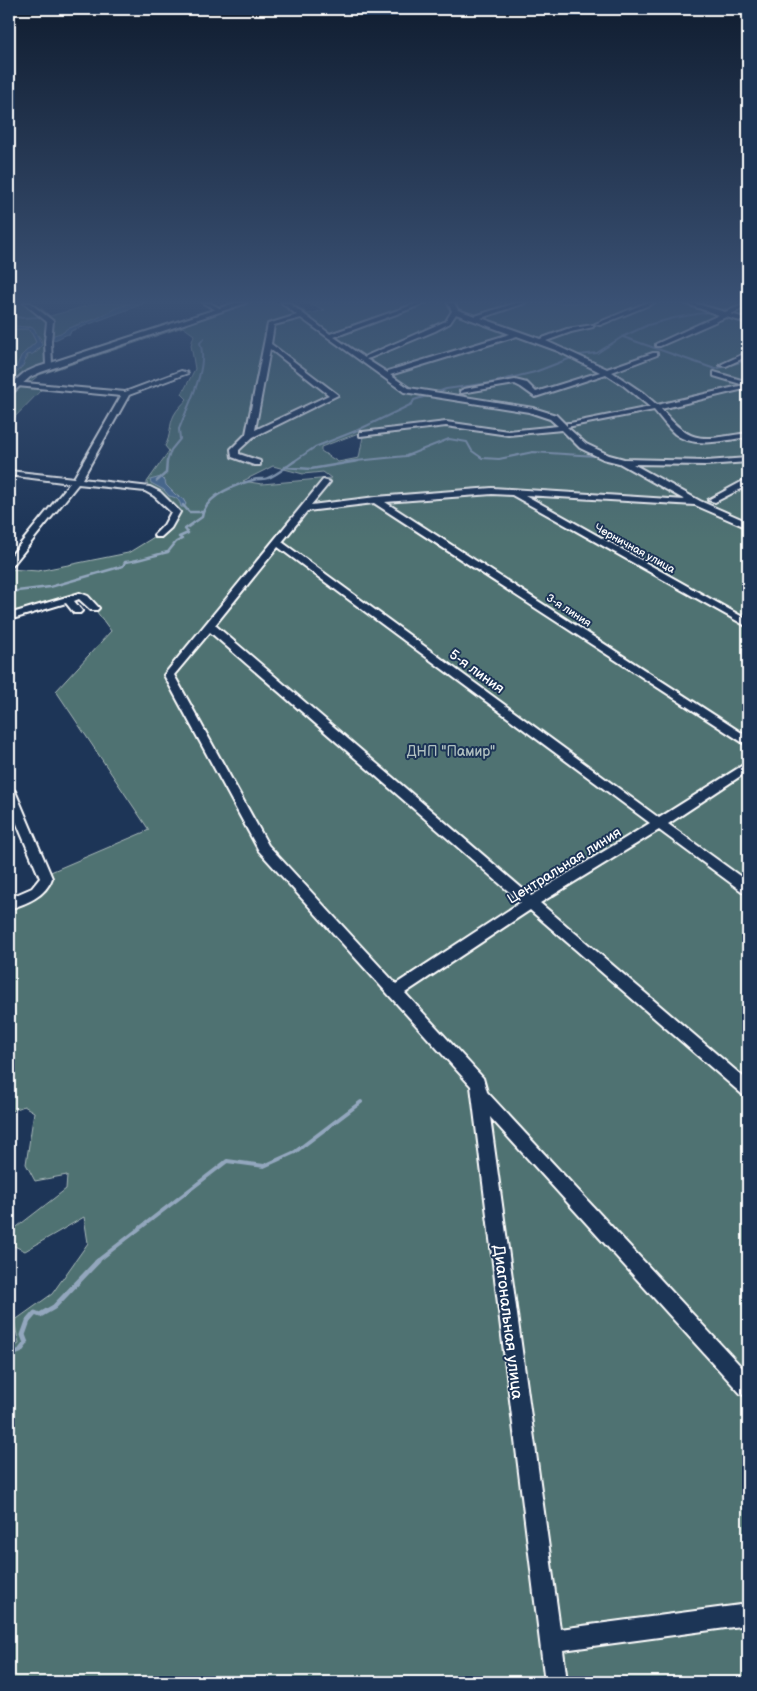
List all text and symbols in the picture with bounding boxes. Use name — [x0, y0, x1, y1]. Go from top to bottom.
street label: Черничная улица — [592, 521, 678, 576]
street label: 3-я линия — [544, 591, 594, 630]
street label: 5-я линия — [446, 646, 508, 697]
park label: ДНП "Памир" — [407, 743, 495, 760]
street label: Центральная линия — [504, 823, 625, 907]
street label: Диагональная улица — [489, 1244, 526, 1401]

